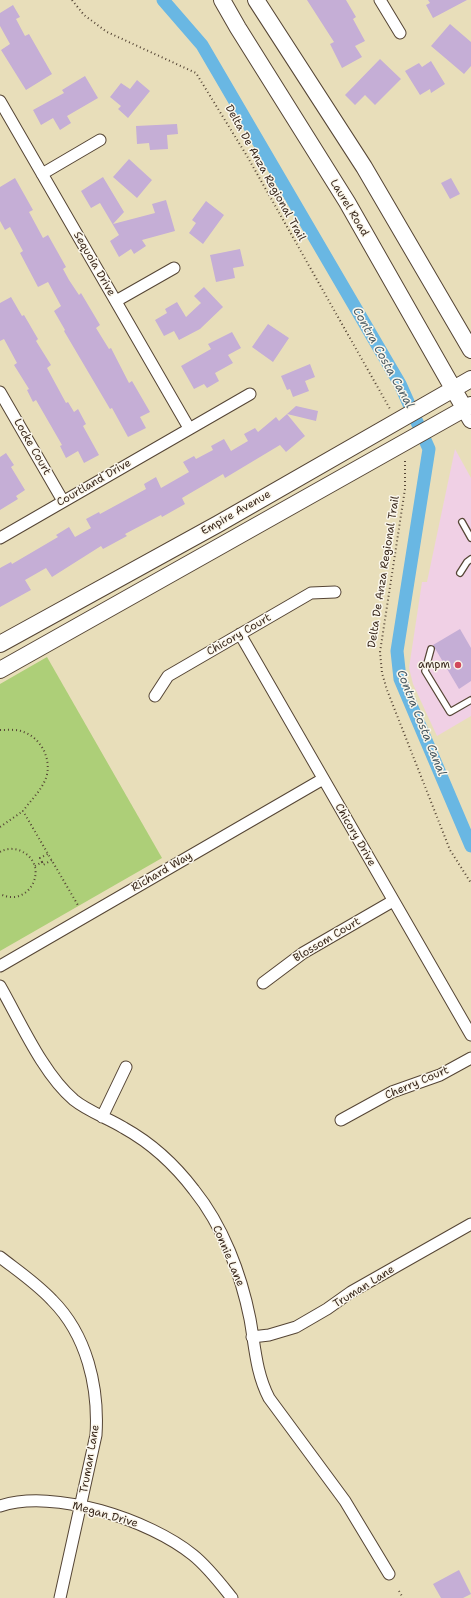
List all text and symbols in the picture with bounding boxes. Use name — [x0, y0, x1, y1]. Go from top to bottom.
street label: Delta De Anza Regional Trail — [222, 103, 308, 243]
street label: Laurel Road — [327, 177, 371, 239]
street label: Sequoia Drive — [70, 230, 118, 298]
water label: Contra Costa Canal — [349, 305, 417, 411]
street label: Locke Court — [11, 417, 53, 477]
street label: Courtland Drive — [55, 456, 133, 510]
street label: Empire Avenue — [199, 488, 273, 538]
street label: Delta De Anza Regional Trail — [365, 495, 403, 649]
street label: Chicory Court — [204, 611, 274, 659]
place label: ampm — [418, 658, 450, 672]
marker: ampm — [453, 660, 463, 670]
water label: Contra Costa Canal — [393, 668, 449, 778]
street label: Chicory Drive — [332, 801, 378, 869]
street label: Richard Way — [129, 849, 195, 895]
street label: Blossom Court — [291, 915, 363, 965]
street label: Cherry Court — [383, 1064, 451, 1102]
street label: Connie Lane — [209, 1223, 247, 1289]
street label: Truman Lane — [331, 1263, 397, 1311]
street label: Truman Lane — [77, 1424, 103, 1494]
street label: Megan Drive — [71, 1499, 139, 1531]

